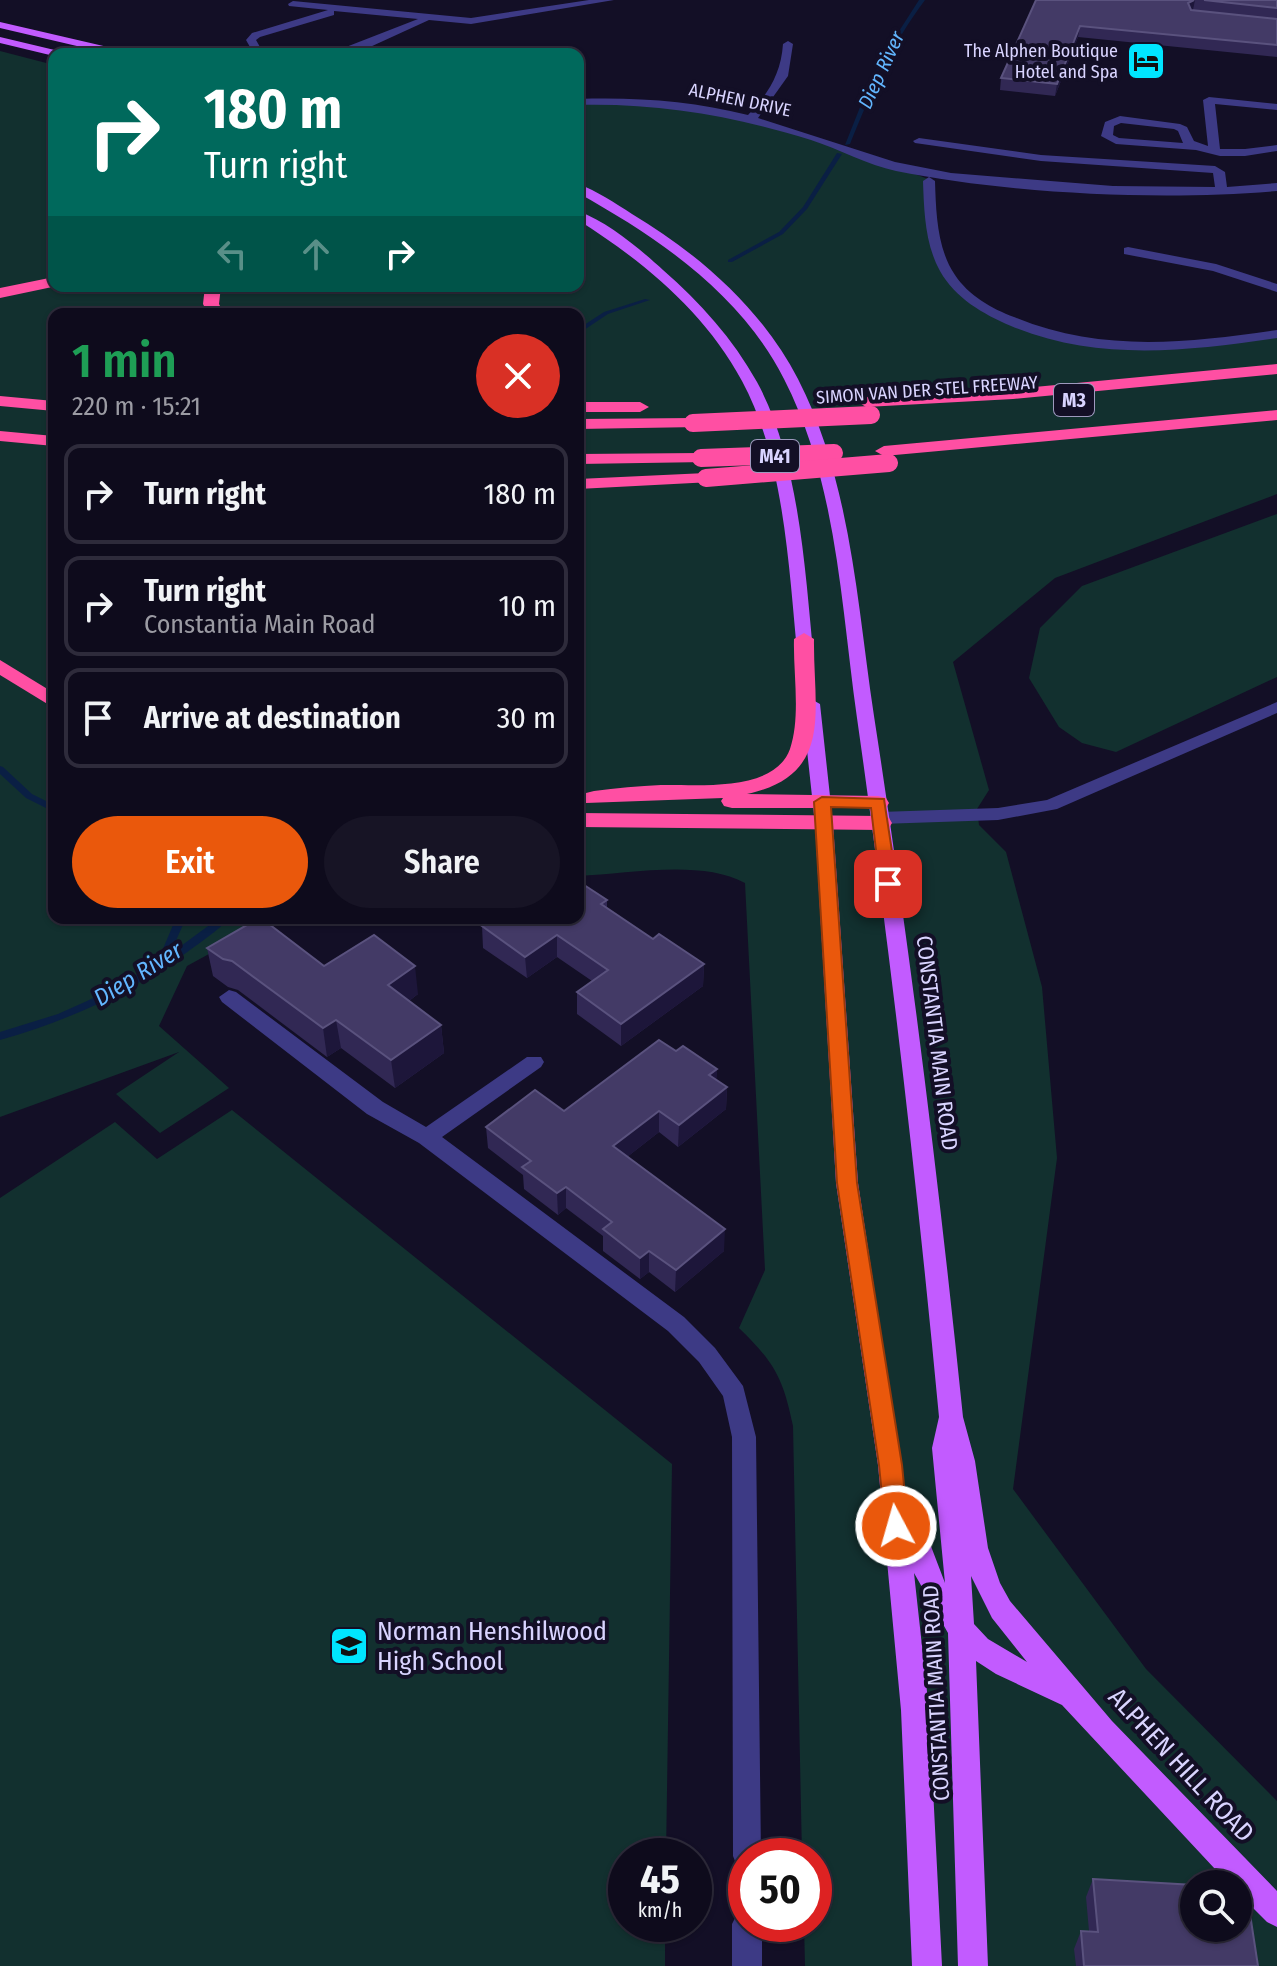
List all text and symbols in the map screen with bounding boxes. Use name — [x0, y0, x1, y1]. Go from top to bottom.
water label: Diep River — [853, 27, 910, 112]
place label: The Alphen Boutique Hotel and Spa — [964, 40, 1118, 83]
hotel icon: The Alphen Boutique Hotel and Spa — [1125, 40, 1167, 82]
text: 180 m — [204, 76, 342, 143]
street label: ALPHEN DRIVE — [687, 78, 793, 122]
icon: right — [72, 80, 176, 184]
text: Turn right — [204, 144, 347, 188]
icon: left — [210, 232, 254, 276]
icon: ahead — [294, 232, 338, 276]
icon: right — [378, 232, 422, 276]
text: 1 min — [72, 332, 177, 390]
button: close — [476, 334, 560, 418]
street label: SIMON VAN DER STEL FREEWAY — [815, 371, 1039, 409]
road number: M3 — [1054, 384, 1094, 416]
text: 220 m · 15:21 — [72, 391, 201, 422]
road number: M41 — [751, 440, 799, 472]
icon: right — [76, 472, 120, 516]
text: Turn right — [144, 476, 266, 512]
text: 180 m — [484, 476, 556, 512]
text: Turn right — [144, 573, 266, 609]
icon: right — [76, 584, 120, 628]
text: 10 m — [499, 588, 556, 624]
text: Constantia Main Road — [144, 609, 375, 640]
icon: arrive — [76, 696, 120, 740]
text: Arrive at destination — [144, 700, 401, 736]
text: 30 m — [497, 700, 556, 736]
button: Exit — [72, 816, 308, 908]
button: Share — [324, 816, 560, 908]
pin — [854, 850, 922, 918]
icon: arrive — [866, 862, 910, 906]
street label: CONSTANTIA MAIN ROAD — [910, 934, 964, 1152]
water label: Diep River — [89, 936, 188, 1012]
position arrow — [854, 1484, 938, 1568]
street label: CONSTANTIA MAIN ROAD — [917, 1584, 955, 1802]
place label: Norman Henshilwood High School — [377, 1616, 607, 1677]
school or university icon: Norman Henshilwood High School — [328, 1625, 370, 1667]
street label: ALPHEN HILL ROAD — [1102, 1682, 1260, 1848]
speed limit sign: 50 — [728, 1838, 832, 1942]
text: 45 — [640, 1856, 680, 1904]
map controls — [1180, 1870, 1252, 1942]
button: search — [1180, 1870, 1252, 1942]
text: km/h — [638, 1898, 682, 1922]

